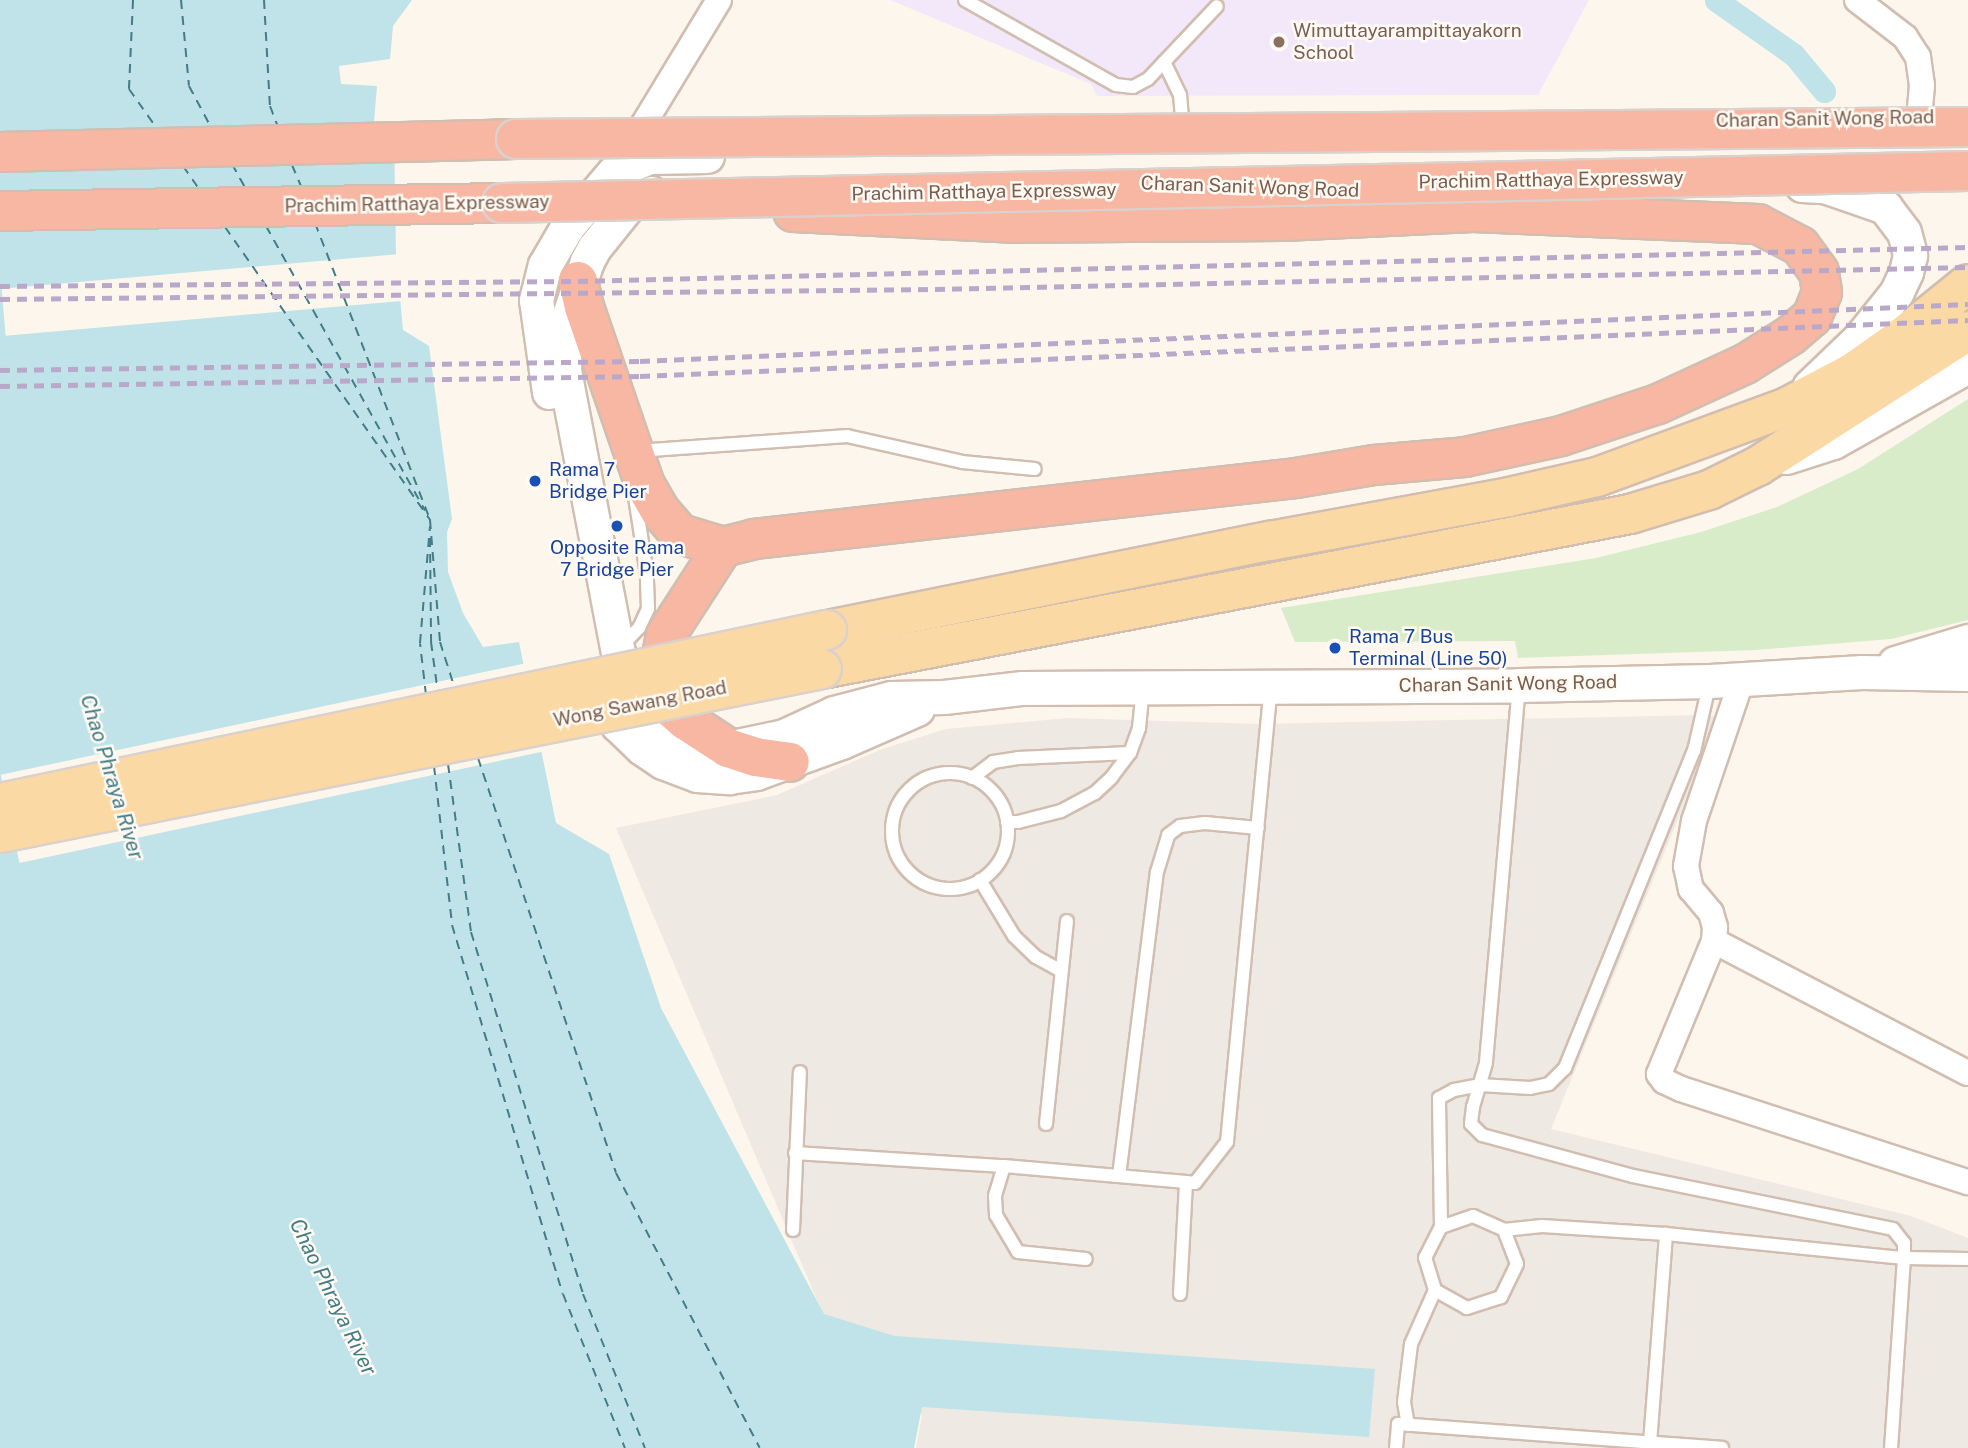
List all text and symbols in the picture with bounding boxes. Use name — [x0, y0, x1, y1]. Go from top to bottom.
place label: Wimuttayarampittayakorn School — [1293, 20, 1522, 64]
marker: Wimuttayarampittayakorn School — [1271, 34, 1287, 50]
street label: Charan Sanit Wong Road — [1715, 106, 1935, 132]
street label: Prachim Ratthaya Expressway — [1418, 166, 1684, 194]
street label: Charan Sanit Wong Road — [1140, 172, 1360, 202]
street label: Prachim Ratthaya Expressway — [851, 178, 1117, 206]
street label: Prachim Ratthaya Expressway — [284, 190, 550, 218]
place label: Rama 7 Bridge Pier — [549, 459, 647, 503]
marker: Rama 7 Bridge Pier — [527, 473, 543, 489]
marker: Opposite Rama 7 Bridge Pier — [609, 518, 625, 534]
place label: Opposite Rama 7 Bridge Pier — [550, 537, 684, 581]
place label: Rama 7 Bus Terminal (Line 50) — [1349, 626, 1508, 670]
marker: Rama 7 Bus Terminal (Line 50) — [1327, 640, 1343, 656]
street label: Charan Sanit Wong Road — [1398, 671, 1618, 697]
street label: Wong Sawang Road — [552, 676, 728, 732]
water label: Chao Phraya River — [75, 691, 149, 863]
water label: Chao Phraya River — [284, 1215, 382, 1379]

